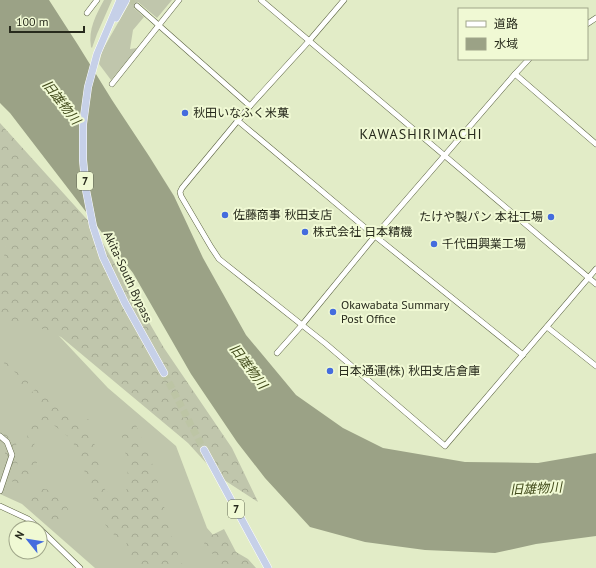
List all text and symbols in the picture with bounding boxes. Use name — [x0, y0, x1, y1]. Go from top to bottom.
scale bar — [10, 8, 84, 34]
legend — [458, 8, 588, 60]
text: 100 m — [16, 14, 49, 29]
text: 道路 — [494, 16, 518, 31]
text: 水域 — [494, 36, 518, 51]
water label: 旧雄物川 — [39, 77, 86, 130]
place label: 秋田いなふく米菓 — [193, 105, 289, 120]
marker: 秋田いなふく米菓 — [180, 108, 190, 118]
district label: KAWASHIRIMACHI — [359, 125, 483, 143]
road number: 7 — [77, 172, 93, 190]
place label: 佐藤商事 秋田支店 — [233, 207, 332, 222]
place label: たけや製パン 本社工場 — [419, 209, 543, 224]
marker: 佐藤商事 秋田支店 — [220, 210, 230, 220]
marker: たけや製パン 本社工場 — [546, 212, 556, 222]
place label: 株式会社 日本精機 — [313, 224, 412, 239]
marker: 株式会社 日本精機 — [300, 227, 310, 237]
street label: Akita-South Bypass — [101, 229, 156, 325]
place label: 千代田興業工場 — [442, 236, 526, 251]
marker: 千代田興業工場 — [429, 239, 439, 249]
place label: Okawabata Summary Post Office — [341, 297, 450, 326]
marker: Okawabata Summary Post Office — [328, 307, 338, 317]
water label: 旧雄物川 — [226, 340, 272, 394]
place label: 日本通運(株) 秋田支店倉庫 — [338, 363, 480, 378]
marker: 日本通運(株) 秋田支店倉庫 — [325, 366, 335, 376]
water label: 旧雄物川 — [510, 479, 564, 498]
road number: 7 — [228, 500, 244, 518]
north arrow — [8, 520, 48, 560]
text: N — [11, 528, 27, 542]

